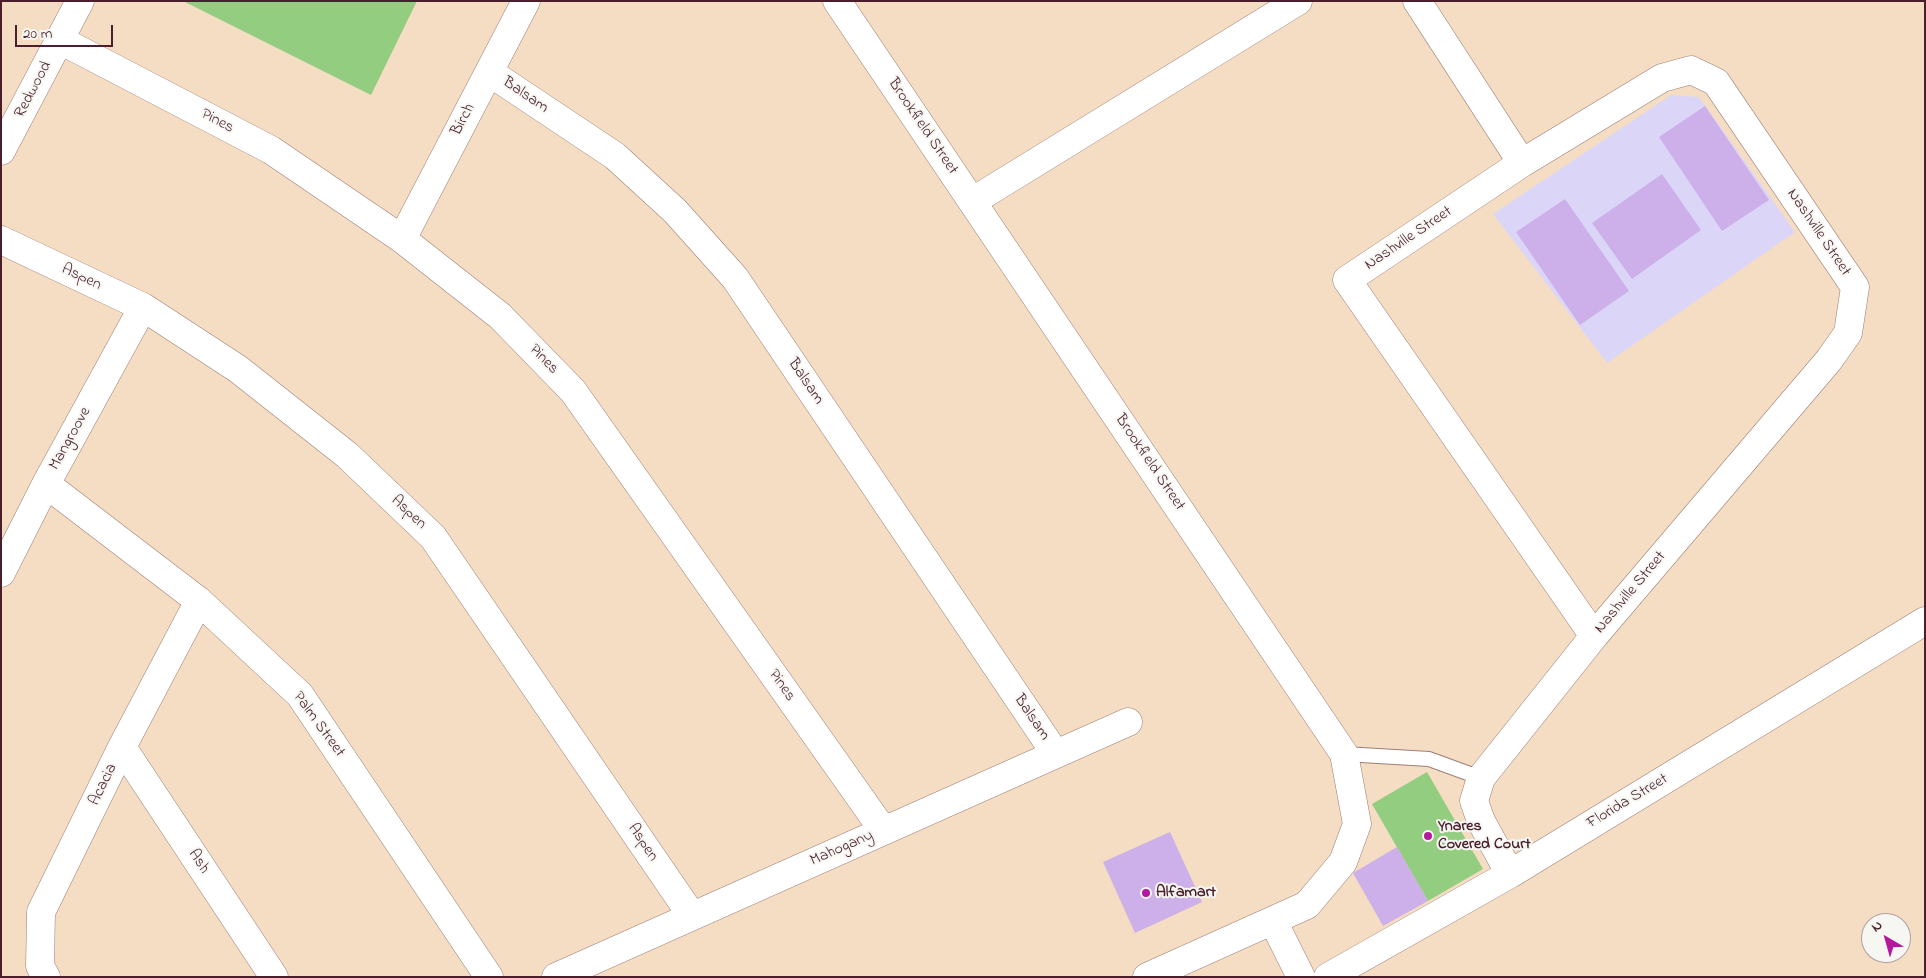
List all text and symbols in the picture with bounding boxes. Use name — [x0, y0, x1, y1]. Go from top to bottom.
scale bar — [18, 15, 115, 47]
text: 20 m — [23, 23, 52, 45]
street label: Redwood — [11, 59, 57, 121]
street label: Balsam — [498, 74, 552, 118]
street label: Brookfield Street — [883, 75, 961, 179]
street label: Birch — [448, 101, 480, 139]
street label: Pines — [197, 105, 237, 139]
street label: Nashville Street — [1782, 186, 1854, 280]
street label: Nashville Street — [1362, 203, 1456, 275]
street label: Aspen — [58, 260, 104, 296]
street label: Pines — [524, 341, 562, 379]
street label: Balsam — [783, 355, 827, 409]
street label: Mangroove — [46, 404, 96, 474]
street label: Brookfield Street — [1110, 411, 1188, 515]
street label: Aspen — [386, 492, 430, 534]
street label: Nashville Street — [1591, 548, 1671, 638]
street label: Pines — [763, 666, 799, 706]
street label: Palm Street — [288, 688, 348, 762]
street label: Balsam — [1009, 691, 1053, 745]
street label: Acacia — [86, 761, 122, 809]
street label: Florida Street — [1584, 770, 1672, 834]
place label: Ynares Covered Court — [1438, 817, 1531, 855]
street label: Aspen — [622, 820, 662, 866]
street label: Mahogany — [808, 827, 876, 871]
marker: Ynares Covered Court — [1422, 830, 1434, 842]
street label: Ash — [183, 846, 213, 878]
place label: Alfamart — [1156, 883, 1216, 903]
marker: Alfamart — [1140, 887, 1152, 899]
north arrow — [1861, 913, 1911, 963]
text: N — [1867, 915, 1887, 938]

